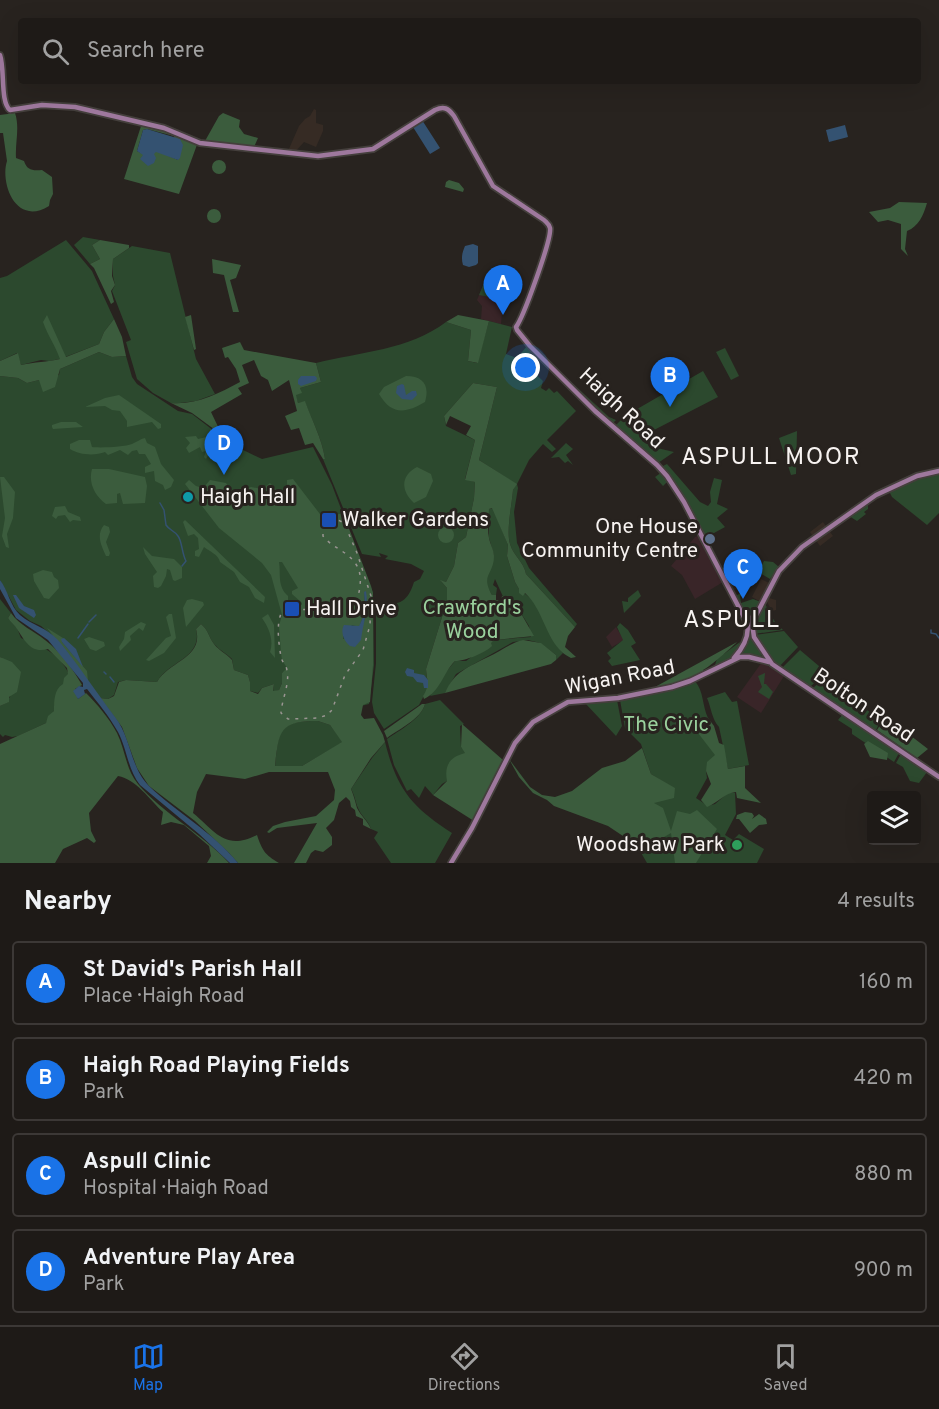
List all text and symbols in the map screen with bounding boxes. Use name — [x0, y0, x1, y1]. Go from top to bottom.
search box — [18, 18, 921, 84]
icon: search — [39, 35, 72, 68]
text: Search here — [87, 38, 205, 65]
pin: A — [484, 266, 522, 315]
your location — [511, 353, 540, 382]
pin: B — [650, 358, 690, 407]
street label: Haigh Road — [572, 362, 670, 456]
pin: D — [204, 426, 244, 475]
district label: ASPULL MOOR — [681, 443, 861, 473]
place label: Haigh Hall — [200, 484, 295, 511]
marker: Haigh Hall — [181, 490, 195, 504]
place label: Walker Gardens — [342, 507, 489, 534]
marker: Walker Gardens — [320, 511, 338, 529]
place label: One House Community Centre — [521, 514, 698, 565]
marker: One House Community Centre — [703, 532, 717, 546]
pin: C — [724, 550, 762, 599]
park label: Crawford's Wood — [422, 595, 522, 646]
place label: Hall Drive — [306, 596, 397, 623]
marker: Hall Drive — [283, 600, 301, 618]
district label: ASPULL — [683, 606, 781, 636]
street label: Wigan Road — [563, 654, 677, 702]
street label: Bolton Road — [807, 662, 919, 750]
park label: The Civic — [623, 712, 709, 739]
map controls — [867, 791, 921, 845]
button: layers — [867, 791, 921, 845]
place label: Woodshaw Park — [576, 832, 725, 859]
marker: Woodshaw Park — [730, 838, 744, 852]
text: Nearby — [24, 886, 112, 919]
text: 4 results — [838, 889, 915, 915]
text: St David's Parish Hall — [83, 957, 302, 984]
text: A — [38, 970, 53, 996]
text: 160 m — [859, 970, 913, 996]
text: Place · Haigh Road — [83, 984, 245, 1010]
text: Haigh Road Playing Fields — [83, 1053, 350, 1080]
text: B — [39, 1066, 52, 1092]
text: 420 m — [854, 1066, 913, 1092]
text: Park — [83, 1080, 124, 1106]
text: Aspull Clinic — [83, 1149, 211, 1176]
text: C — [39, 1162, 52, 1188]
text: 880 m — [854, 1162, 913, 1188]
text: Hospital · Haigh Road — [83, 1176, 269, 1202]
text: Adventure Play Area — [83, 1245, 295, 1272]
text: D — [38, 1258, 53, 1284]
text: 900 m — [854, 1258, 913, 1284]
text: Park — [83, 1272, 124, 1298]
tab: Map — [132, 1340, 165, 1396]
tab: Directions — [428, 1340, 500, 1396]
tab: Saved — [763, 1340, 807, 1396]

